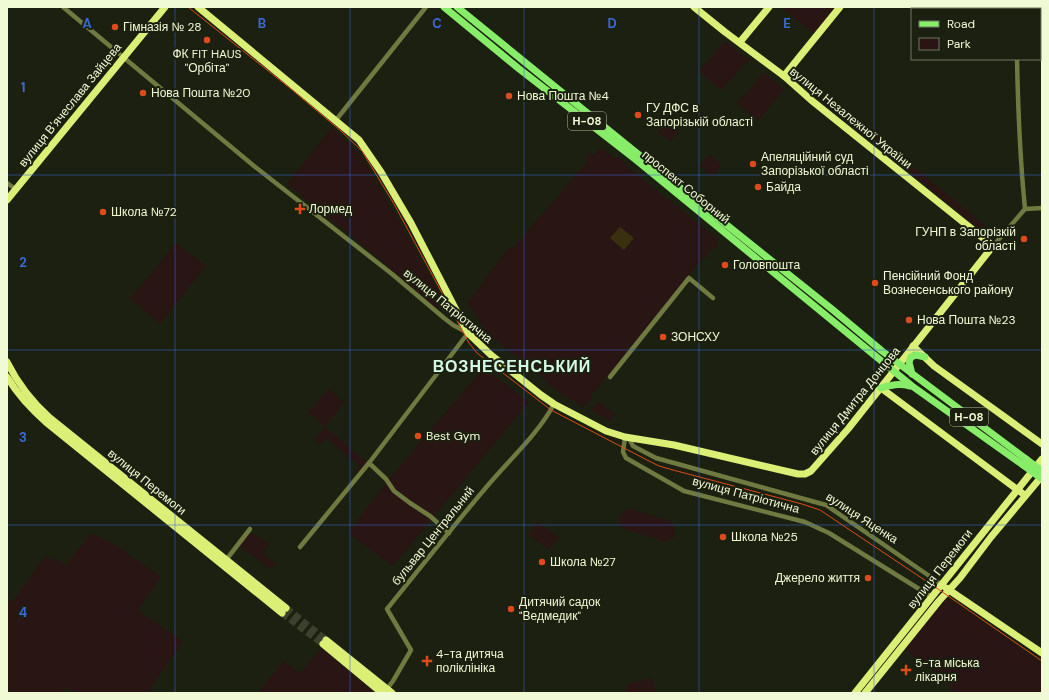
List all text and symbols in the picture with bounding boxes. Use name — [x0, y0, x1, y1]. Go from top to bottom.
legend — [911, 8, 1041, 60]
text: A — [82, 15, 92, 32]
text: B — [258, 15, 266, 32]
text: C — [432, 15, 442, 32]
text: D — [607, 15, 617, 32]
text: E — [783, 15, 791, 32]
text: Road — [947, 16, 975, 32]
place label: Гімназія № 28 — [123, 19, 202, 35]
marker: Гімназія № 28 — [110, 22, 120, 32]
marker: ФК FIT HAUS "Орбіта" — [202, 35, 212, 45]
text: Park — [947, 36, 971, 52]
street label: вулиця Вʼячеслава Зайцева — [15, 40, 125, 170]
place label: ФК FIT HAUS "Орбіта" — [172, 46, 242, 76]
street label: вулиця Незалежної України — [786, 64, 916, 172]
text: 1 — [21, 79, 25, 96]
place label: Нова Пошта №20 — [151, 85, 250, 101]
marker: Нова Пошта №20 — [138, 88, 148, 98]
place label: Нова Пошта №4 — [517, 88, 609, 104]
marker: Нова Пошта №4 — [504, 91, 514, 101]
place label: ГУ ДФС в Запорізькій області — [646, 100, 753, 130]
marker: ГУ ДФС в Запорізькій області — [633, 110, 643, 120]
road number: Н-08 — [568, 112, 606, 130]
street label: проспект Соборний — [639, 147, 733, 227]
place label: Апеляційний суд Запорізької області — [761, 149, 869, 179]
marker: Апеляційний суд Запорізької області — [748, 159, 758, 169]
place label: Байда — [766, 179, 801, 195]
marker: Байда — [753, 182, 763, 192]
place label: Лормед — [309, 201, 352, 217]
marker: Лормед — [294, 203, 306, 215]
place label: Школа №72 — [111, 204, 177, 220]
marker: Школа №72 — [98, 207, 108, 217]
place label: ГУНП в Запорізкій області — [915, 224, 1016, 254]
marker: ГУНП в Запорізкій області — [1019, 234, 1029, 244]
text: 2 — [19, 254, 27, 271]
place label: Головпошта — [733, 257, 800, 273]
marker: Головпошта — [720, 260, 730, 270]
street label: вулиця Патріотична — [400, 265, 496, 347]
place label: Пенсійний Фонд Вознесенського району — [883, 268, 1013, 298]
marker: Пенсійний Фонд Вознесенського району — [870, 278, 880, 288]
place label: Нова Пошта №23 — [917, 312, 1015, 328]
marker: Нова Пошта №23 — [904, 315, 914, 325]
place label: ЗОНСХУ — [671, 329, 720, 345]
marker: ЗОНСХУ — [658, 332, 668, 342]
street label: вулиця Дмитра Донцова — [806, 343, 904, 459]
district label: ВОЗНЕСЕНСЬКИЙ — [433, 356, 591, 377]
road number: Н-08 — [950, 408, 988, 426]
place label: Best Gym — [426, 428, 480, 444]
text: 3 — [19, 429, 27, 446]
marker: Best Gym — [413, 431, 423, 441]
street label: вулиця Перемоги — [104, 445, 190, 519]
street label: вулиця Патріотична — [691, 473, 802, 517]
street label: бульвар Центральний — [388, 483, 478, 589]
street label: вулиця Яценка — [823, 489, 901, 547]
street label: вулиця Перемоги — [904, 526, 976, 612]
place label: Школа №25 — [731, 529, 798, 545]
marker: Школа №25 — [718, 532, 728, 542]
place label: Школа №27 — [550, 554, 616, 570]
marker: Школа №27 — [537, 557, 547, 567]
place label: Джерело життя — [775, 570, 860, 586]
marker: Джерело життя — [863, 573, 873, 583]
place label: Дитячий садок "Ведмедик" — [519, 594, 601, 624]
text: 4 — [19, 604, 27, 621]
marker: Дитячий садок "Ведмедик" — [506, 604, 516, 614]
place label: 4-та дитяча поліклініка — [436, 646, 504, 676]
marker: 4-та дитяча поліклініка — [421, 655, 433, 667]
place label: 5-та міська лікарня — [915, 655, 980, 685]
marker: 5-та міська лікарня — [900, 664, 912, 676]

